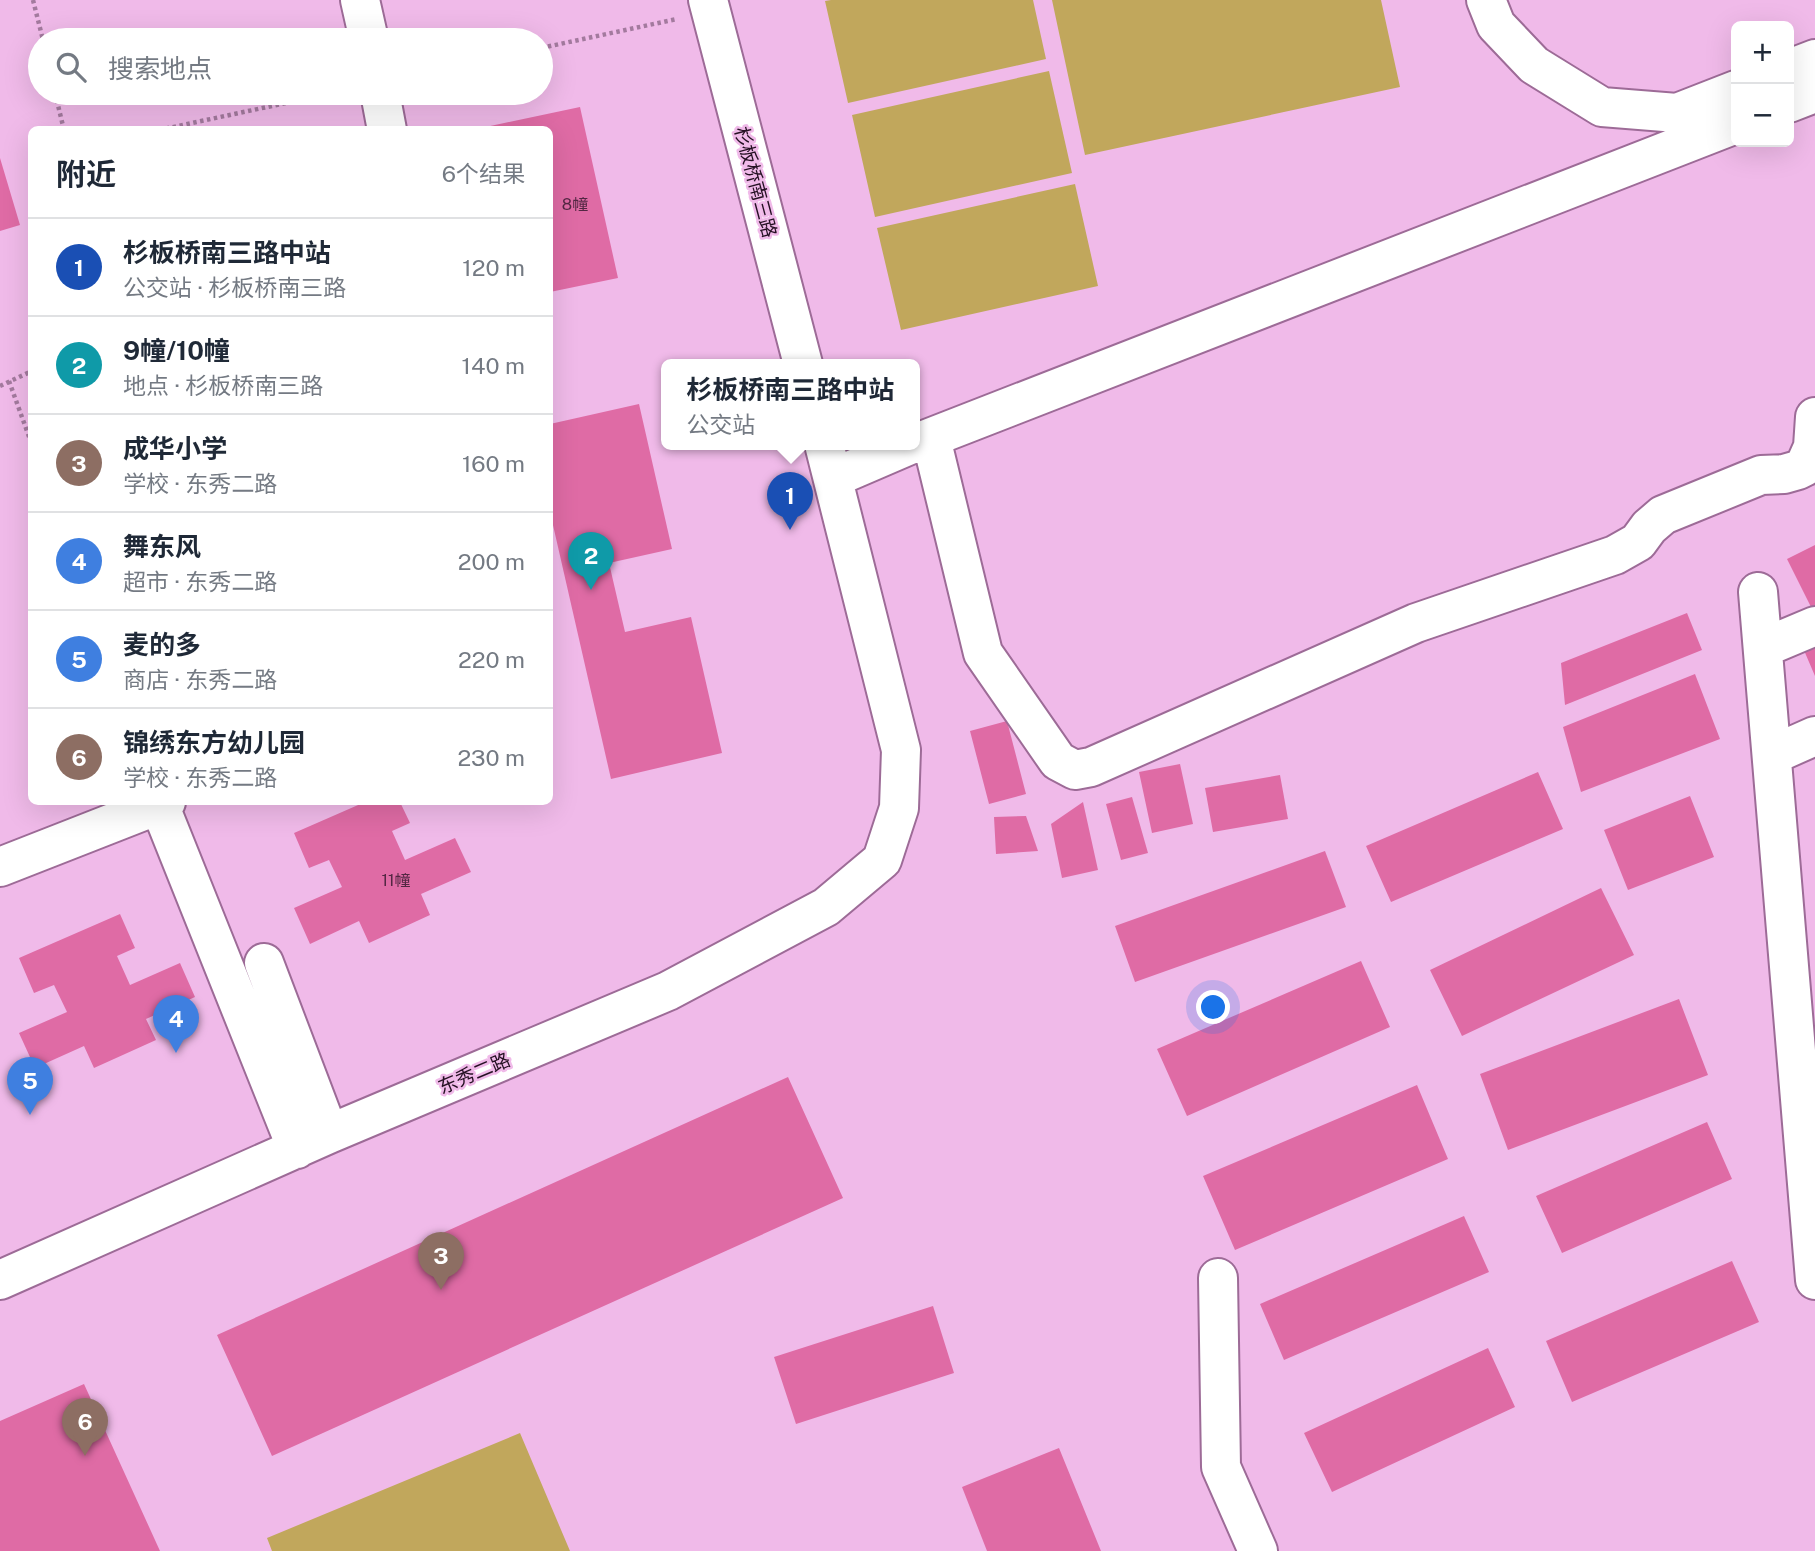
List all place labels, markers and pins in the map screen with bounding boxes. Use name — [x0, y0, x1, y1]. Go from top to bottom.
pin: 1 — [767, 472, 813, 530]
pin: 2 — [568, 532, 614, 590]
pin: 4 — [153, 995, 199, 1053]
pin: 5 — [7, 1057, 53, 1115]
pin: 3 — [418, 1232, 464, 1290]
pin: 6 — [62, 1398, 108, 1456]

